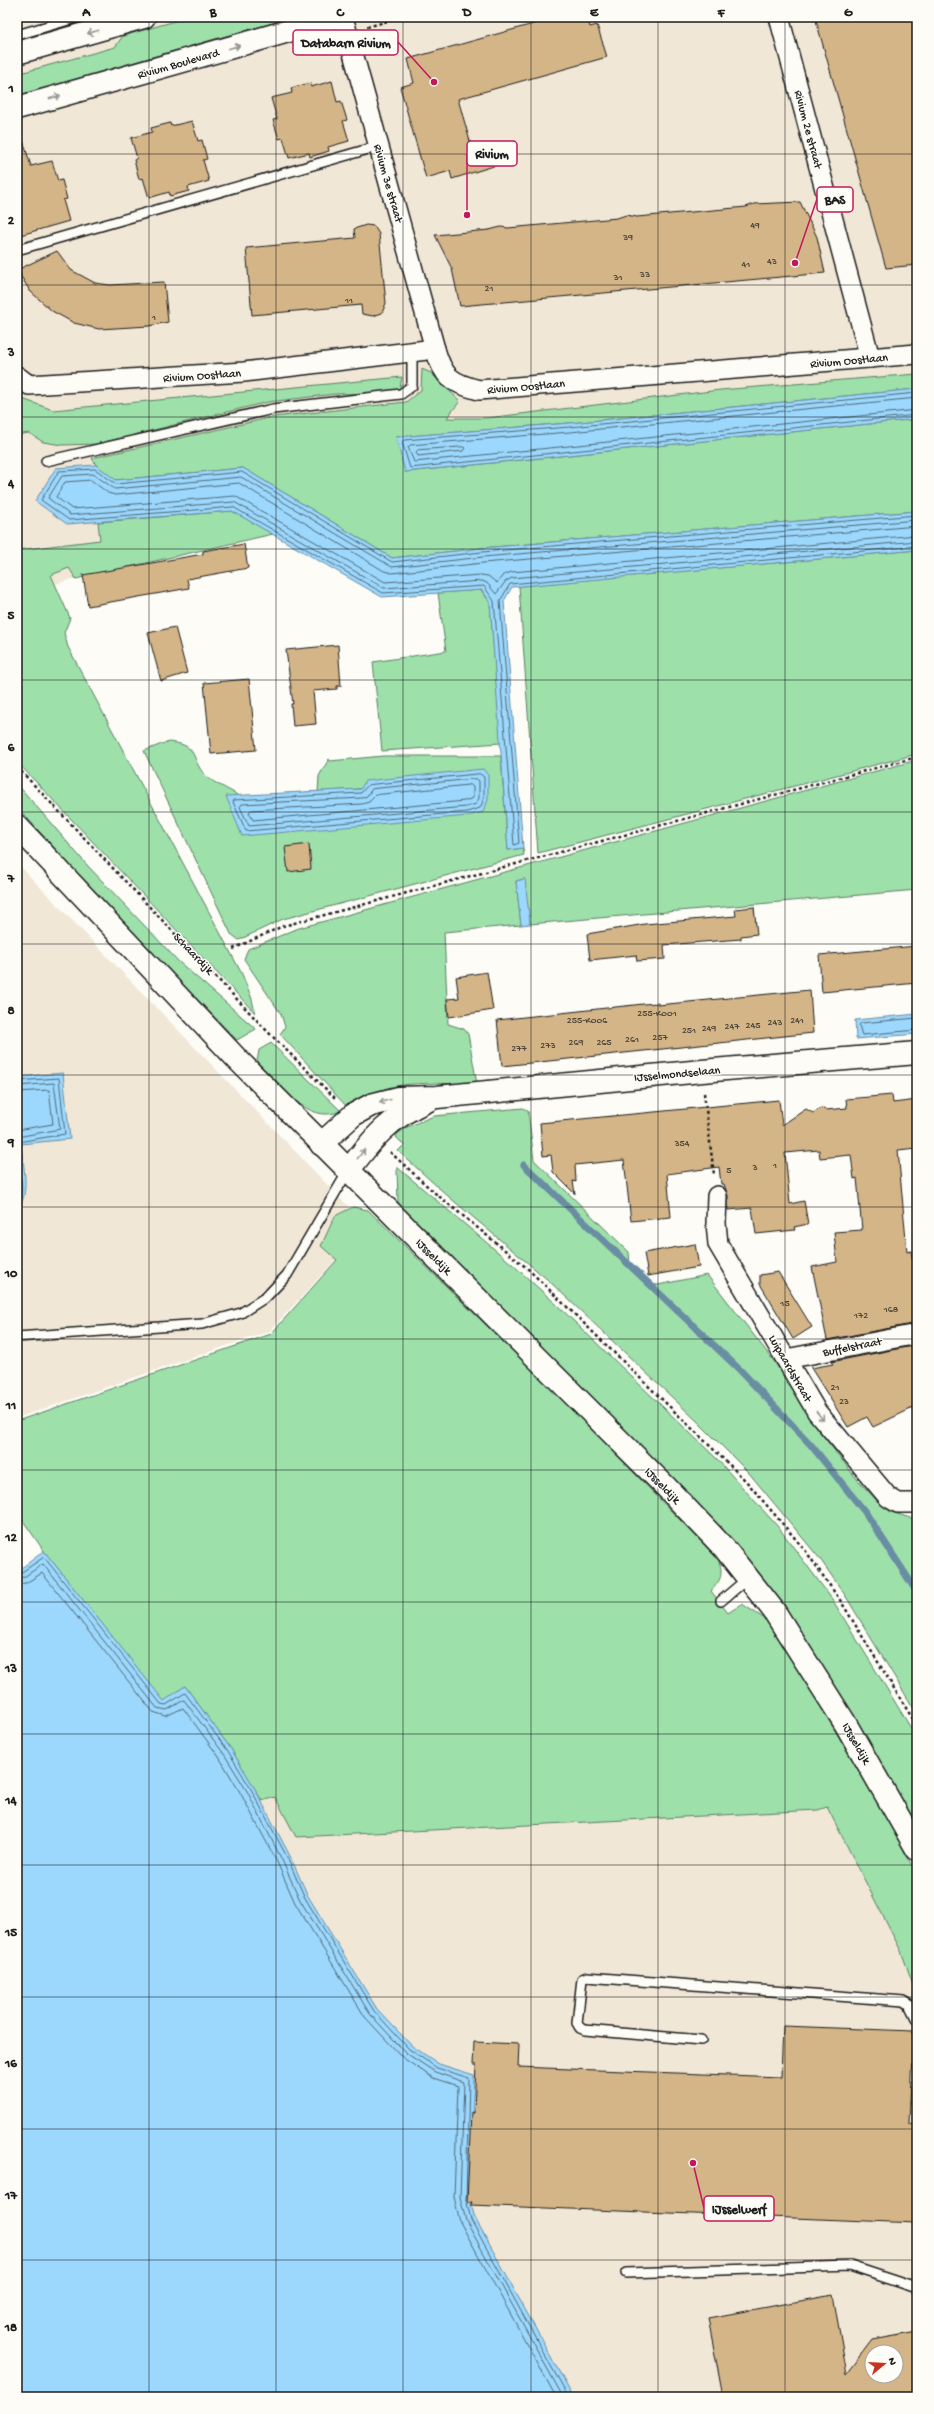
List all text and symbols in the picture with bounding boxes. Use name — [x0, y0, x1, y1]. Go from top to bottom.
text: A — [81, 6, 91, 21]
text: B — [209, 6, 218, 21]
text: C — [335, 6, 345, 21]
text: D — [462, 6, 472, 21]
text: E — [590, 6, 599, 21]
text: F — [717, 6, 726, 21]
text: G — [844, 6, 853, 21]
one-way arrow — [87, 29, 100, 36]
callout: Databarn Rivium — [293, 30, 398, 55]
text: Databarn Rivium — [300, 37, 392, 52]
one-way arrow — [227, 43, 240, 50]
street label: Rivium Boulevard — [136, 46, 222, 83]
text: 1 — [7, 82, 14, 97]
street label: Rivium 2e straat — [790, 89, 825, 171]
one-way arrow — [48, 93, 61, 100]
callout: Rivium — [467, 141, 517, 166]
street label: Rivium 3e straat — [369, 143, 405, 225]
text: Rivium — [474, 148, 510, 163]
callout: BAS — [817, 187, 853, 212]
text: BAS — [824, 194, 846, 209]
text: 2 — [8, 214, 15, 229]
house number: 49 — [750, 220, 760, 232]
house number: 39 — [622, 232, 633, 244]
house number: 43 — [767, 256, 777, 268]
house number: 41 — [742, 259, 750, 271]
house number: 33 — [639, 269, 650, 281]
house number: 31 — [612, 272, 623, 284]
house number: 21 — [485, 283, 493, 295]
house number: 11 — [344, 295, 353, 307]
house number: 1 — [151, 312, 156, 324]
text: 3 — [7, 346, 15, 361]
street label: Rivium Oostlaan — [810, 352, 889, 372]
street label: Rivium Oostlaan — [163, 367, 242, 387]
street label: Rivium Oostlaan — [487, 378, 566, 398]
text: 4 — [7, 477, 15, 492]
text: 5 — [8, 609, 15, 624]
text: 6 — [8, 741, 15, 756]
text: 7 — [7, 872, 16, 887]
street label: Schaardijk — [169, 931, 217, 979]
text: 8 — [7, 1004, 15, 1019]
house number: 255-K001 — [637, 1008, 677, 1020]
house number: 255-K006 — [567, 1015, 608, 1027]
house number: 241 — [790, 1015, 804, 1027]
house number: 243 — [768, 1017, 782, 1029]
house number: 245 — [746, 1020, 760, 1032]
house number: 247 — [725, 1021, 740, 1033]
house number: 249 — [702, 1023, 716, 1035]
house number: 251 — [682, 1025, 696, 1037]
house number: 257 — [652, 1032, 668, 1044]
house number: 261 — [625, 1034, 639, 1046]
house number: 269 — [569, 1037, 583, 1049]
house number: 265 — [596, 1037, 612, 1049]
house number: 273 — [540, 1040, 556, 1052]
house number: 277 — [511, 1043, 527, 1055]
street label: IJsselmondselaan — [633, 1064, 721, 1086]
one-way arrow — [378, 1098, 391, 1105]
text: 9 — [7, 1136, 15, 1151]
house number: 354 — [673, 1138, 690, 1150]
one-way arrow — [357, 1148, 365, 1159]
house number: 1 — [772, 1160, 777, 1172]
house number: 3 — [751, 1162, 758, 1174]
house number: 5 — [726, 1165, 732, 1177]
street label: IJsseldijk — [412, 1236, 455, 1280]
text: 10 — [4, 1267, 18, 1282]
house number: 15 — [779, 1298, 790, 1310]
house number: 168 — [883, 1304, 899, 1316]
house number: 172 — [853, 1310, 868, 1322]
street label: Luipaardstraat — [764, 1333, 815, 1406]
street label: Buffelstraat — [821, 1335, 884, 1361]
house number: 21 — [831, 1382, 839, 1394]
house number: 23 — [839, 1396, 849, 1408]
text: 11 — [5, 1399, 16, 1414]
one-way arrow — [816, 1411, 825, 1422]
street label: IJsseldijk — [641, 1465, 684, 1509]
text: 12 — [4, 1531, 17, 1546]
text: 13 — [4, 1662, 17, 1677]
street label: IJsseldijk — [838, 1721, 874, 1769]
text: 14 — [4, 1794, 18, 1809]
text: 15 — [4, 1926, 17, 1941]
text: 16 — [4, 2057, 17, 2072]
text: 17 — [4, 2189, 18, 2204]
callout: IJsselwerf — [704, 2196, 774, 2221]
text: IJsselwerf — [712, 2202, 768, 2218]
text: 18 — [4, 2321, 17, 2336]
north arrow — [864, 2344, 904, 2384]
text: N — [885, 2356, 898, 2367]

